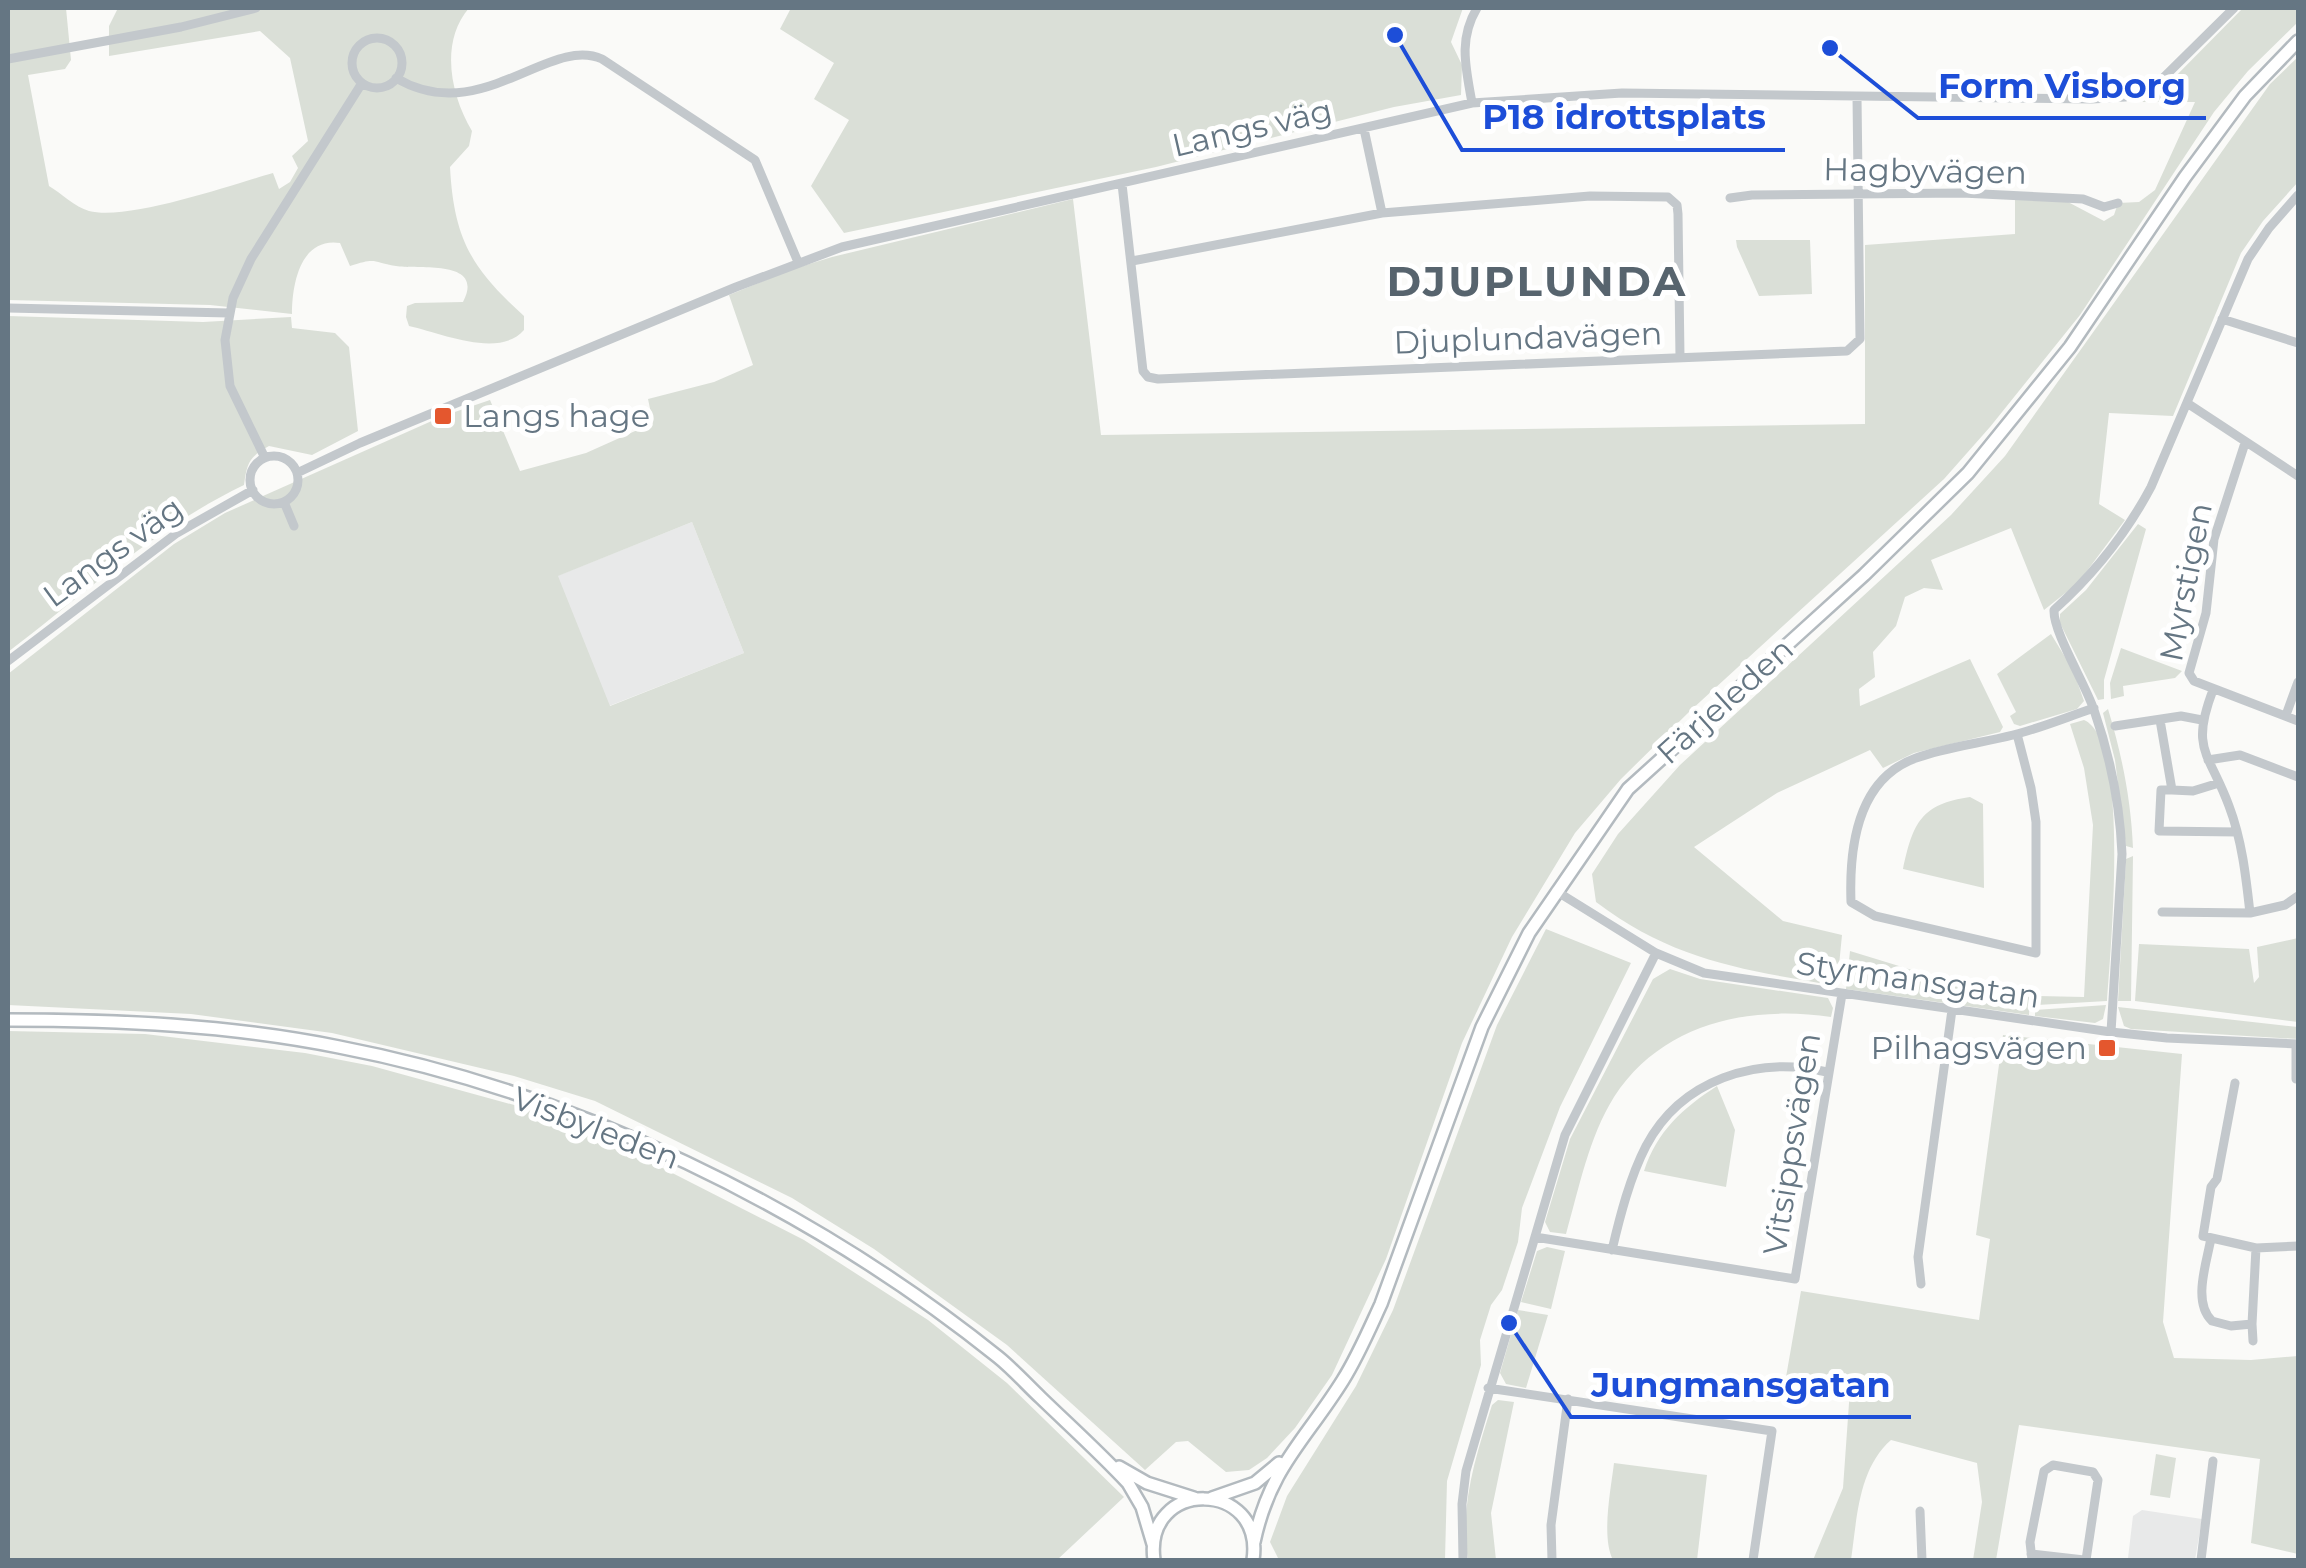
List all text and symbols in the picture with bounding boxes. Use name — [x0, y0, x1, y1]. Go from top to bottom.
callout: Form Visborg — [1918, 53, 2206, 118]
text: Form Visborg — [1938, 64, 2186, 107]
callout: P18 idrottsplats — [1462, 85, 1785, 150]
street label: Langs väg — [1168, 90, 1336, 165]
text: P18 idrottsplats — [1482, 95, 1766, 138]
street label: Hagbyvägen — [1823, 149, 2027, 192]
district label: DJUPLUNDA — [1386, 255, 1688, 307]
street label: Djuplundavägen — [1393, 313, 1663, 362]
place label: Langs hage — [463, 396, 650, 435]
marker: Langs hage — [432, 405, 454, 427]
street label: Langs väg — [35, 488, 190, 615]
street label: Myrstigen — [2151, 499, 2220, 665]
street label: Färjeleden — [1648, 629, 1801, 772]
street label: Styrmansgatan — [1794, 943, 2042, 1016]
place label: Pilhagsvägen — [1871, 1028, 2087, 1067]
street label: Vitsippsvägen — [1755, 1030, 1828, 1258]
marker: Pilhagsvägen — [2096, 1037, 2118, 1059]
street label: Visbyleden — [507, 1078, 685, 1177]
callout: Jungmansgatan — [1571, 1352, 1911, 1417]
text: Jungmansgatan — [1590, 1363, 1891, 1406]

